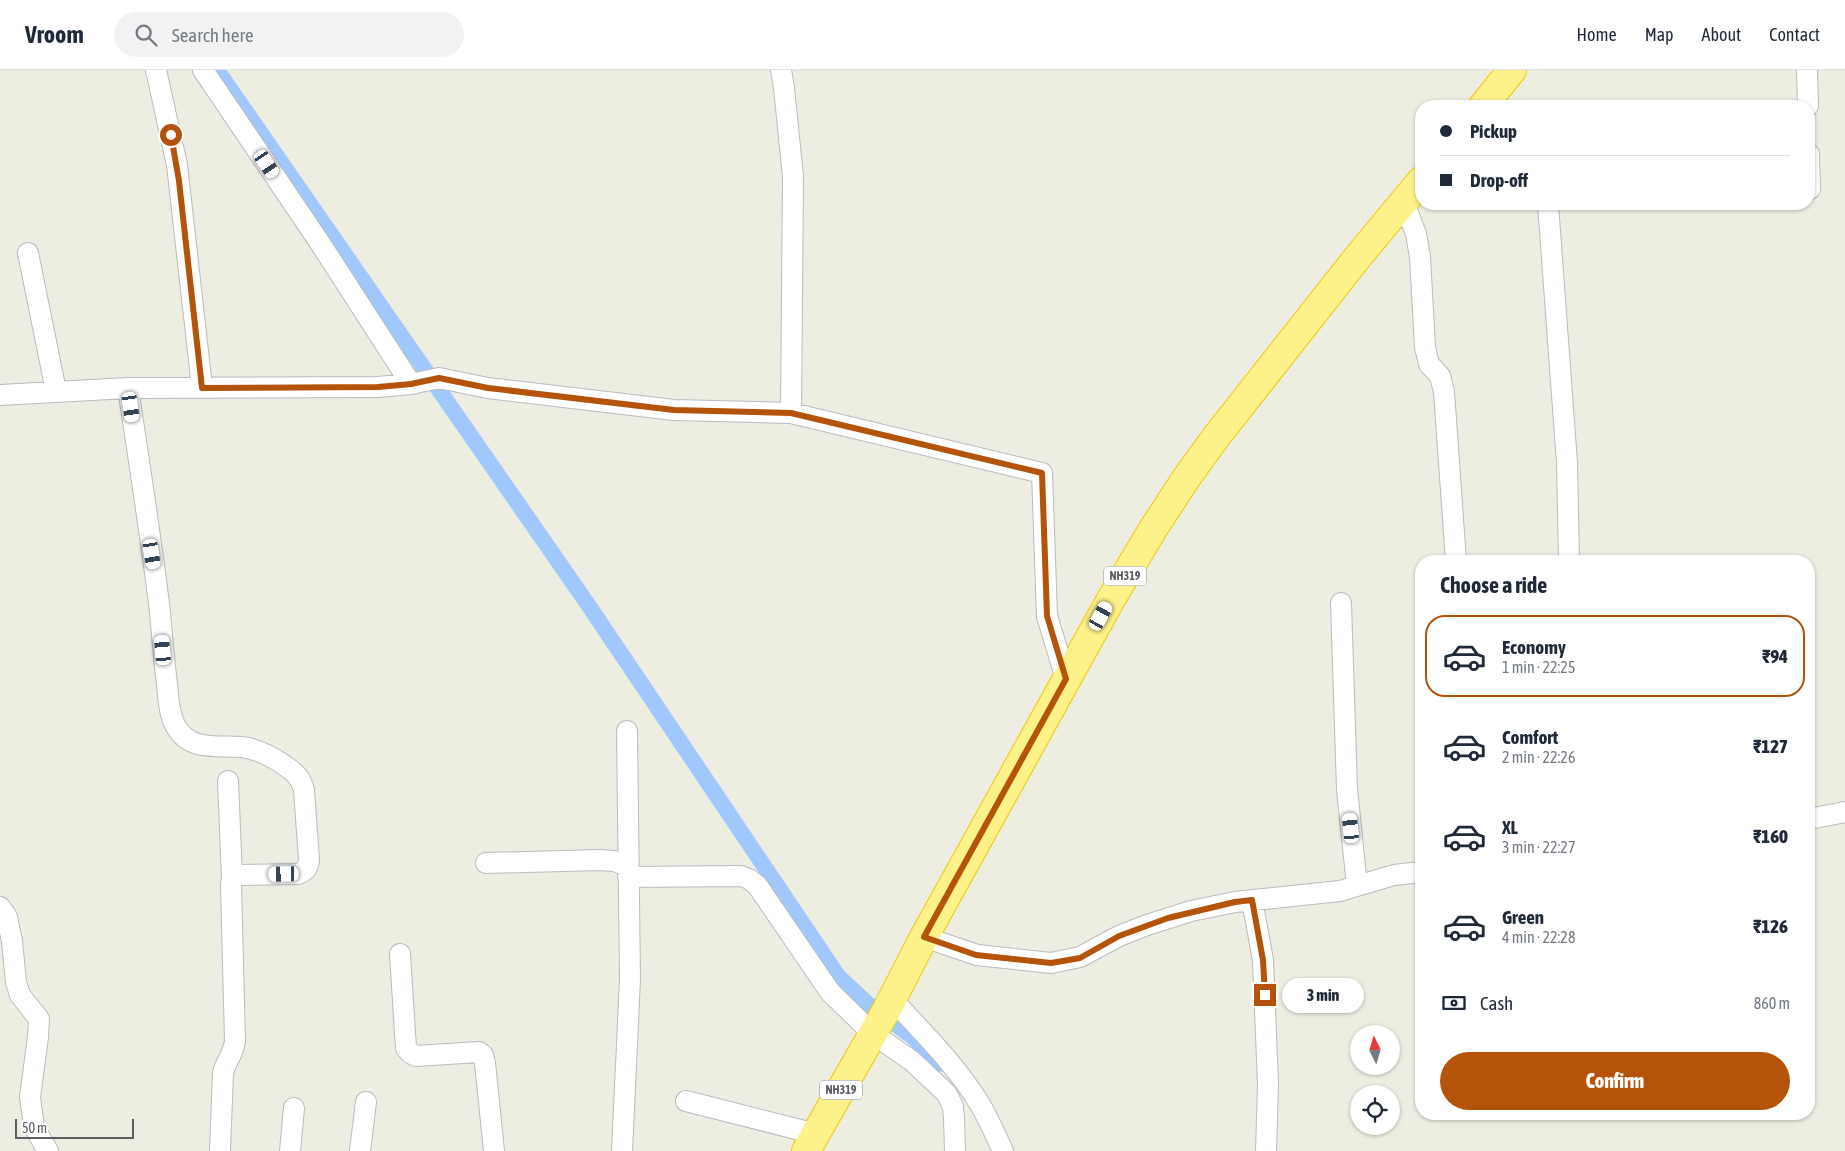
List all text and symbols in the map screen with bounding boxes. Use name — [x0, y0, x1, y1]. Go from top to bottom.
search box — [114, 12, 464, 57]
text: Vroom — [25, 21, 84, 48]
icon: search — [132, 21, 160, 49]
text: Search here — [172, 24, 254, 46]
text: Home — [1577, 24, 1617, 45]
text: Map — [1645, 24, 1674, 45]
text: About — [1702, 24, 1741, 45]
text: Contact — [1769, 24, 1820, 45]
text: Pickup — [1470, 120, 1517, 142]
route start — [160, 124, 182, 146]
car — [252, 147, 281, 181]
text: Drop-off — [1470, 169, 1528, 191]
car — [121, 391, 140, 423]
car — [142, 538, 161, 570]
road number: NH319 — [1104, 566, 1146, 586]
text: Choose a ride — [1440, 572, 1547, 598]
car — [1087, 599, 1114, 633]
car — [154, 634, 171, 666]
icon: car — [1442, 634, 1487, 679]
text: Economy — [1502, 636, 1566, 658]
text: ₹94 — [1762, 645, 1788, 667]
text: 1 min · 22:25 — [1502, 658, 1575, 676]
icon: car — [1442, 724, 1487, 769]
text: Comfort — [1502, 726, 1558, 748]
text: ₹127 — [1753, 735, 1788, 757]
text: 2 min · 22:26 — [1502, 748, 1575, 766]
car — [1341, 812, 1360, 844]
icon: car — [1442, 814, 1487, 859]
text: XL — [1502, 816, 1518, 838]
text: ₹160 — [1753, 825, 1788, 847]
text: 3 min · 22:27 — [1502, 838, 1575, 856]
car — [268, 866, 299, 882]
icon: car — [1442, 904, 1487, 949]
text: Green — [1502, 906, 1544, 928]
text: ₹126 — [1753, 915, 1788, 937]
text: 4 min · 22:28 — [1502, 928, 1575, 946]
callout: 3 min — [1282, 978, 1365, 1012]
route end — [1254, 984, 1276, 1006]
text: 3 min — [1307, 986, 1339, 1004]
icon: cash — [1440, 989, 1468, 1017]
text: Cash — [1480, 992, 1513, 1014]
text: 860 m — [1754, 994, 1790, 1012]
north arrow — [1350, 1025, 1400, 1075]
map controls — [1350, 1025, 1400, 1135]
button: Confirm — [1440, 1052, 1790, 1110]
road number: NH319 — [820, 1080, 862, 1100]
button: locate — [1350, 1085, 1400, 1135]
scale bar — [15, 1116, 134, 1139]
text: 50 m — [22, 1120, 47, 1136]

